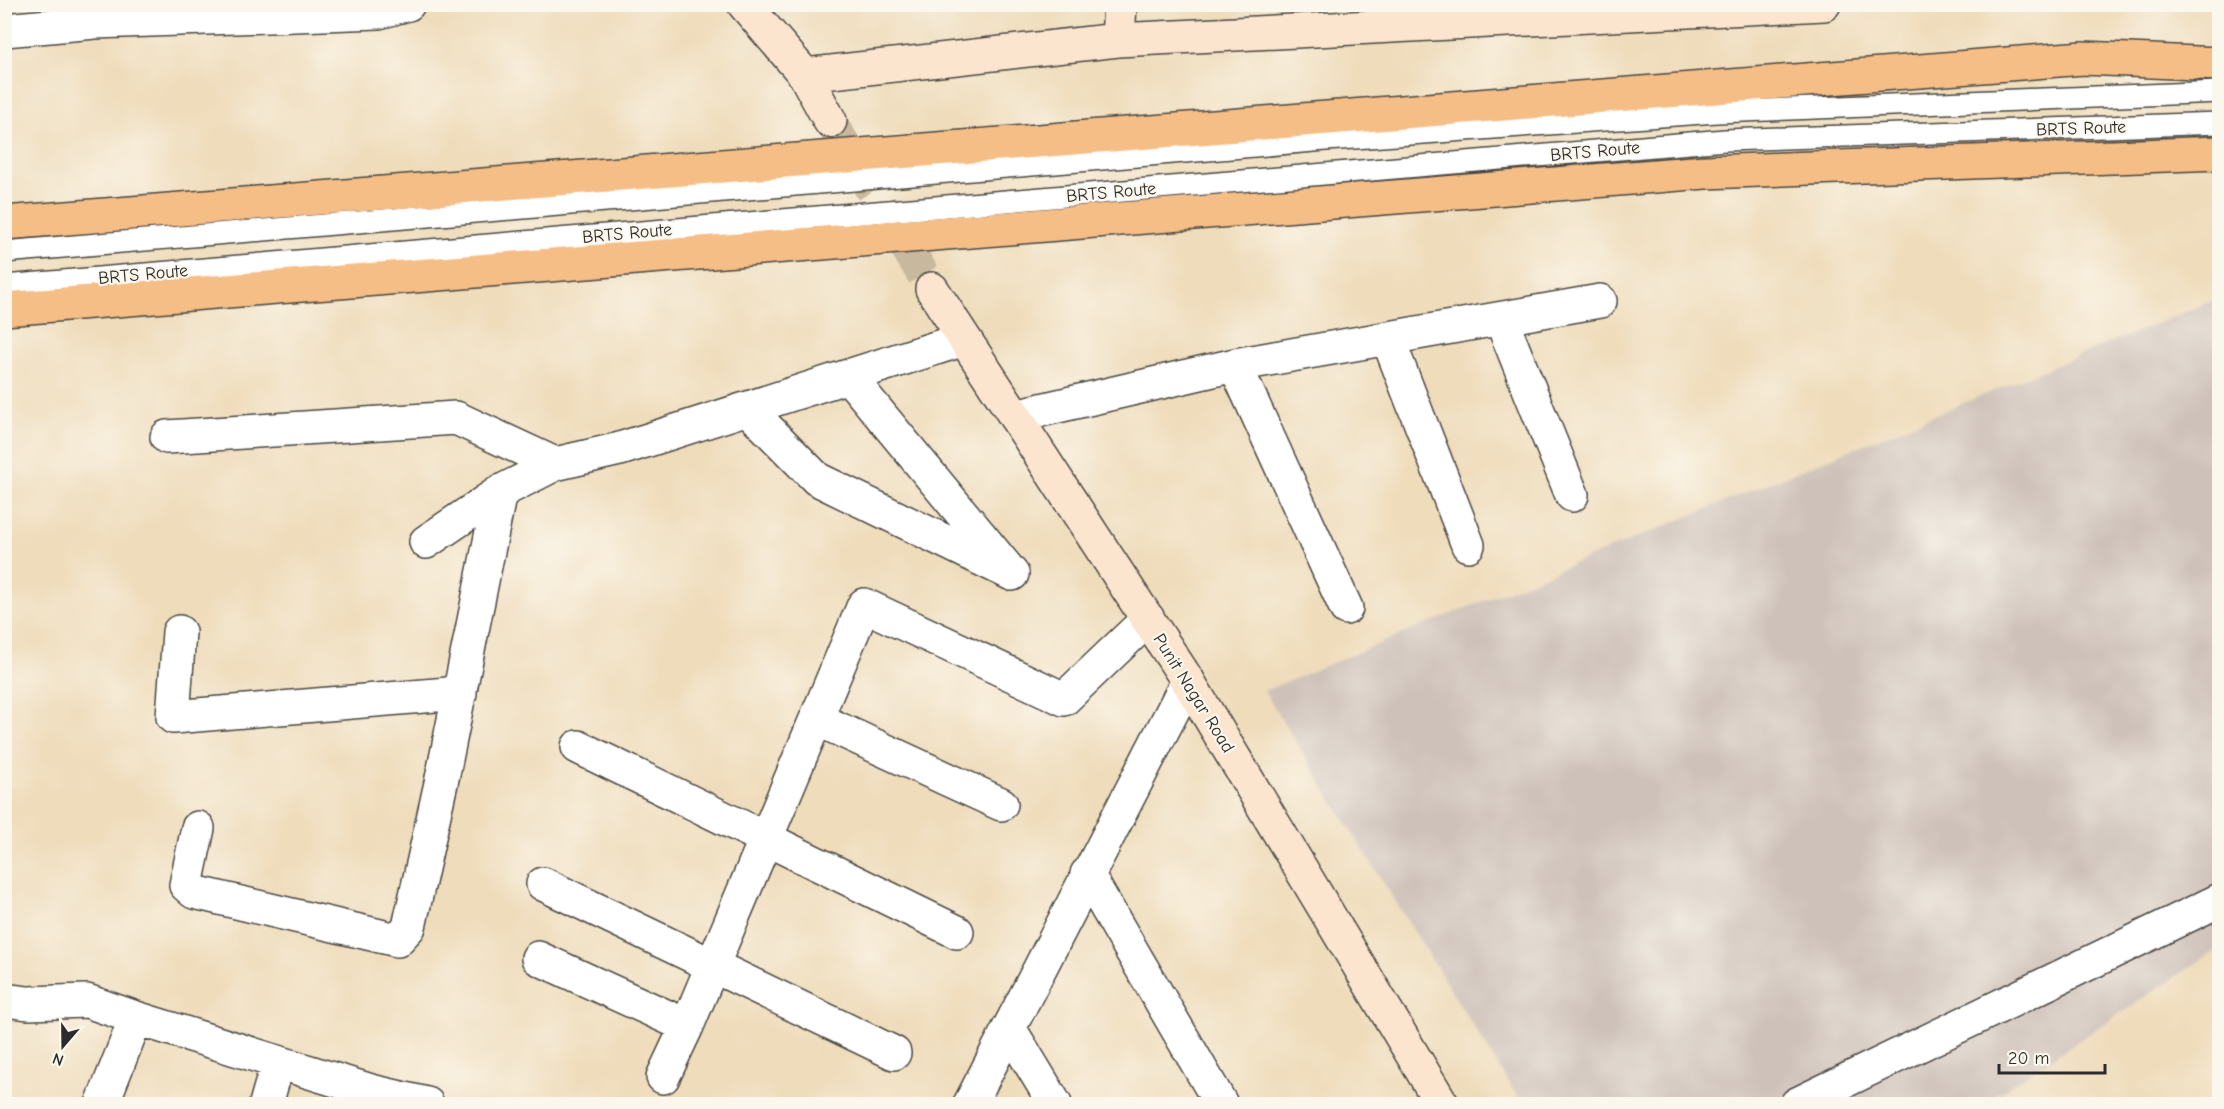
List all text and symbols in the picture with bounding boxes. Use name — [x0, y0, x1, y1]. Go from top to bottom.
street label: BRTS Route — [2036, 116, 2126, 141]
street label: BRTS Route — [1549, 137, 1641, 166]
street label: BRTS Route — [1065, 178, 1157, 207]
street label: BRTS Route — [581, 219, 673, 248]
street label: BRTS Route — [97, 260, 189, 289]
street label: Punit Nagar Road — [1149, 630, 1239, 757]
north arrow — [33, 1016, 93, 1076]
scale bar — [1999, 1037, 2106, 1075]
text: 20 m — [2008, 1048, 2049, 1069]
text: N — [50, 1049, 66, 1069]

